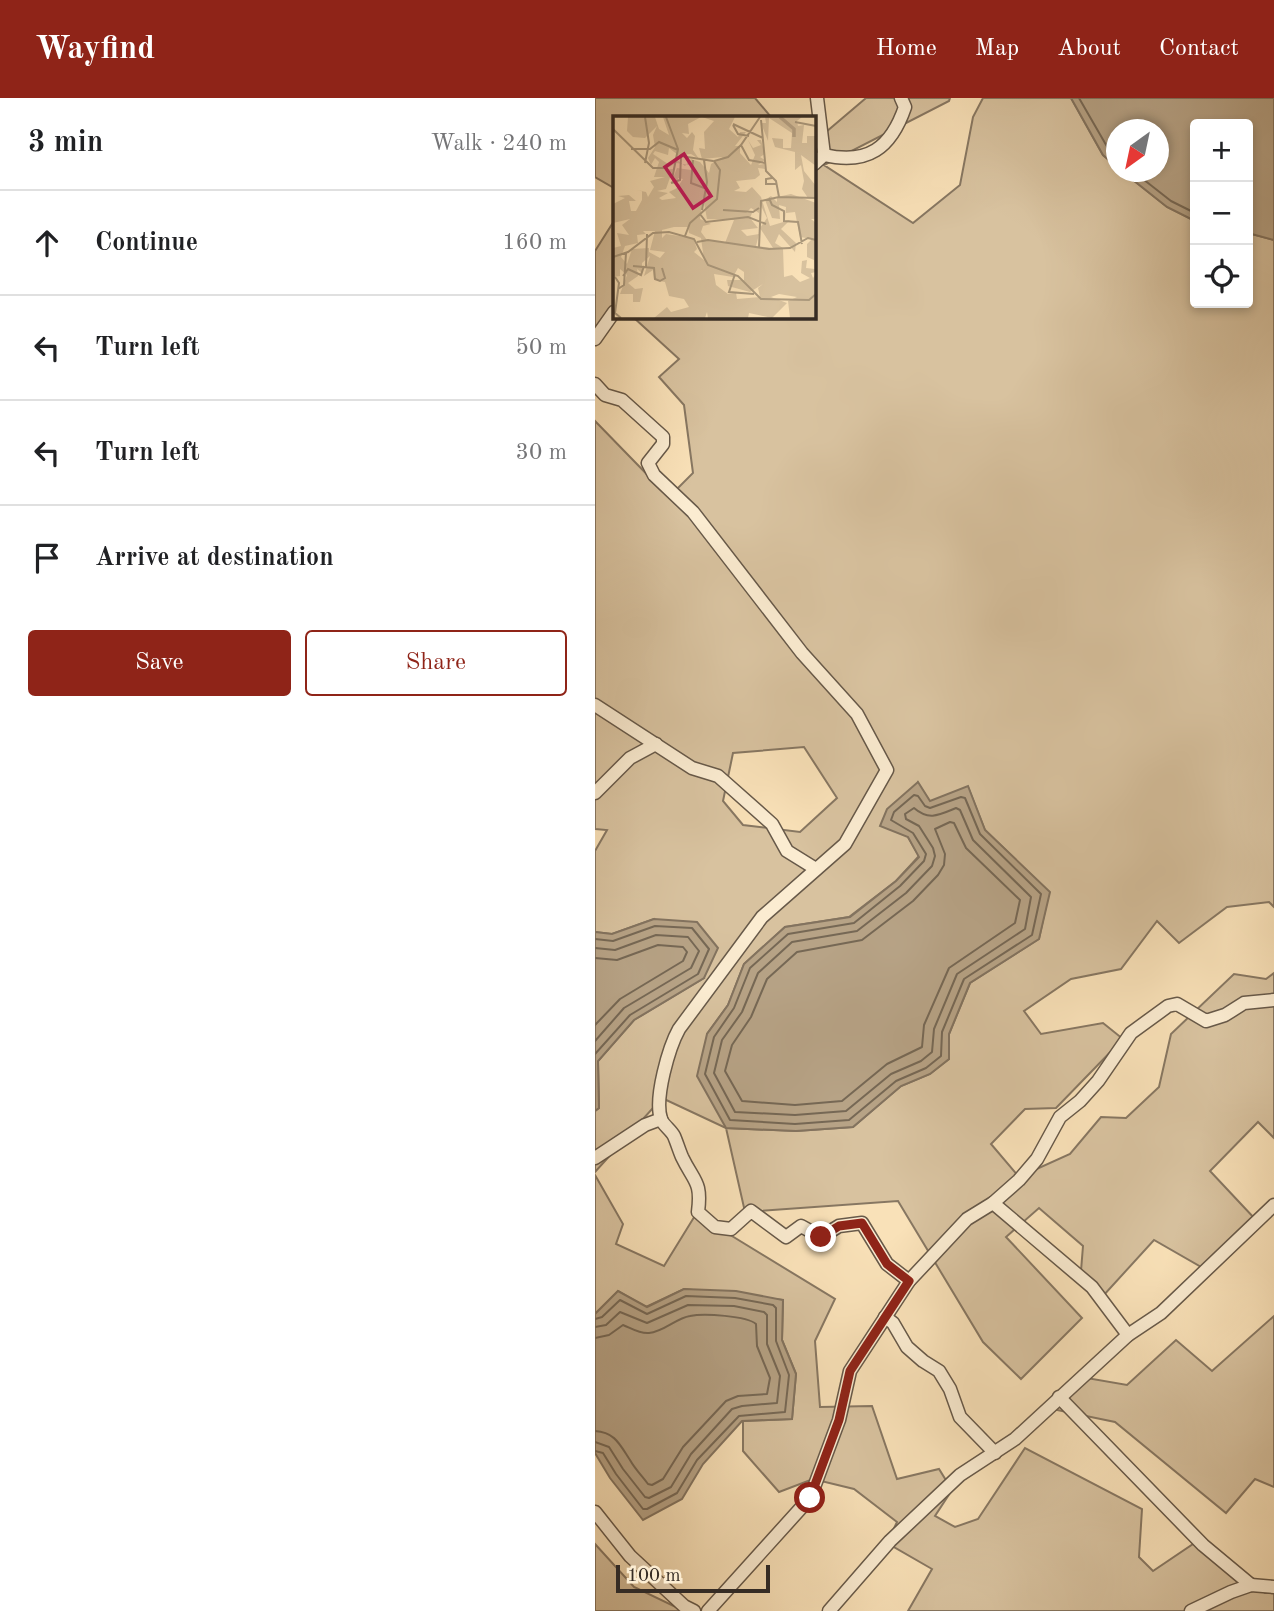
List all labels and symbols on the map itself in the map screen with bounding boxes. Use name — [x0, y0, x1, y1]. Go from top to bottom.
inset map — [613, 116, 815, 318]
north arrow — [1106, 119, 1169, 182]
route end — [805, 1221, 836, 1252]
route start — [794, 1482, 825, 1513]
scale bar — [616, 1562, 770, 1594]

